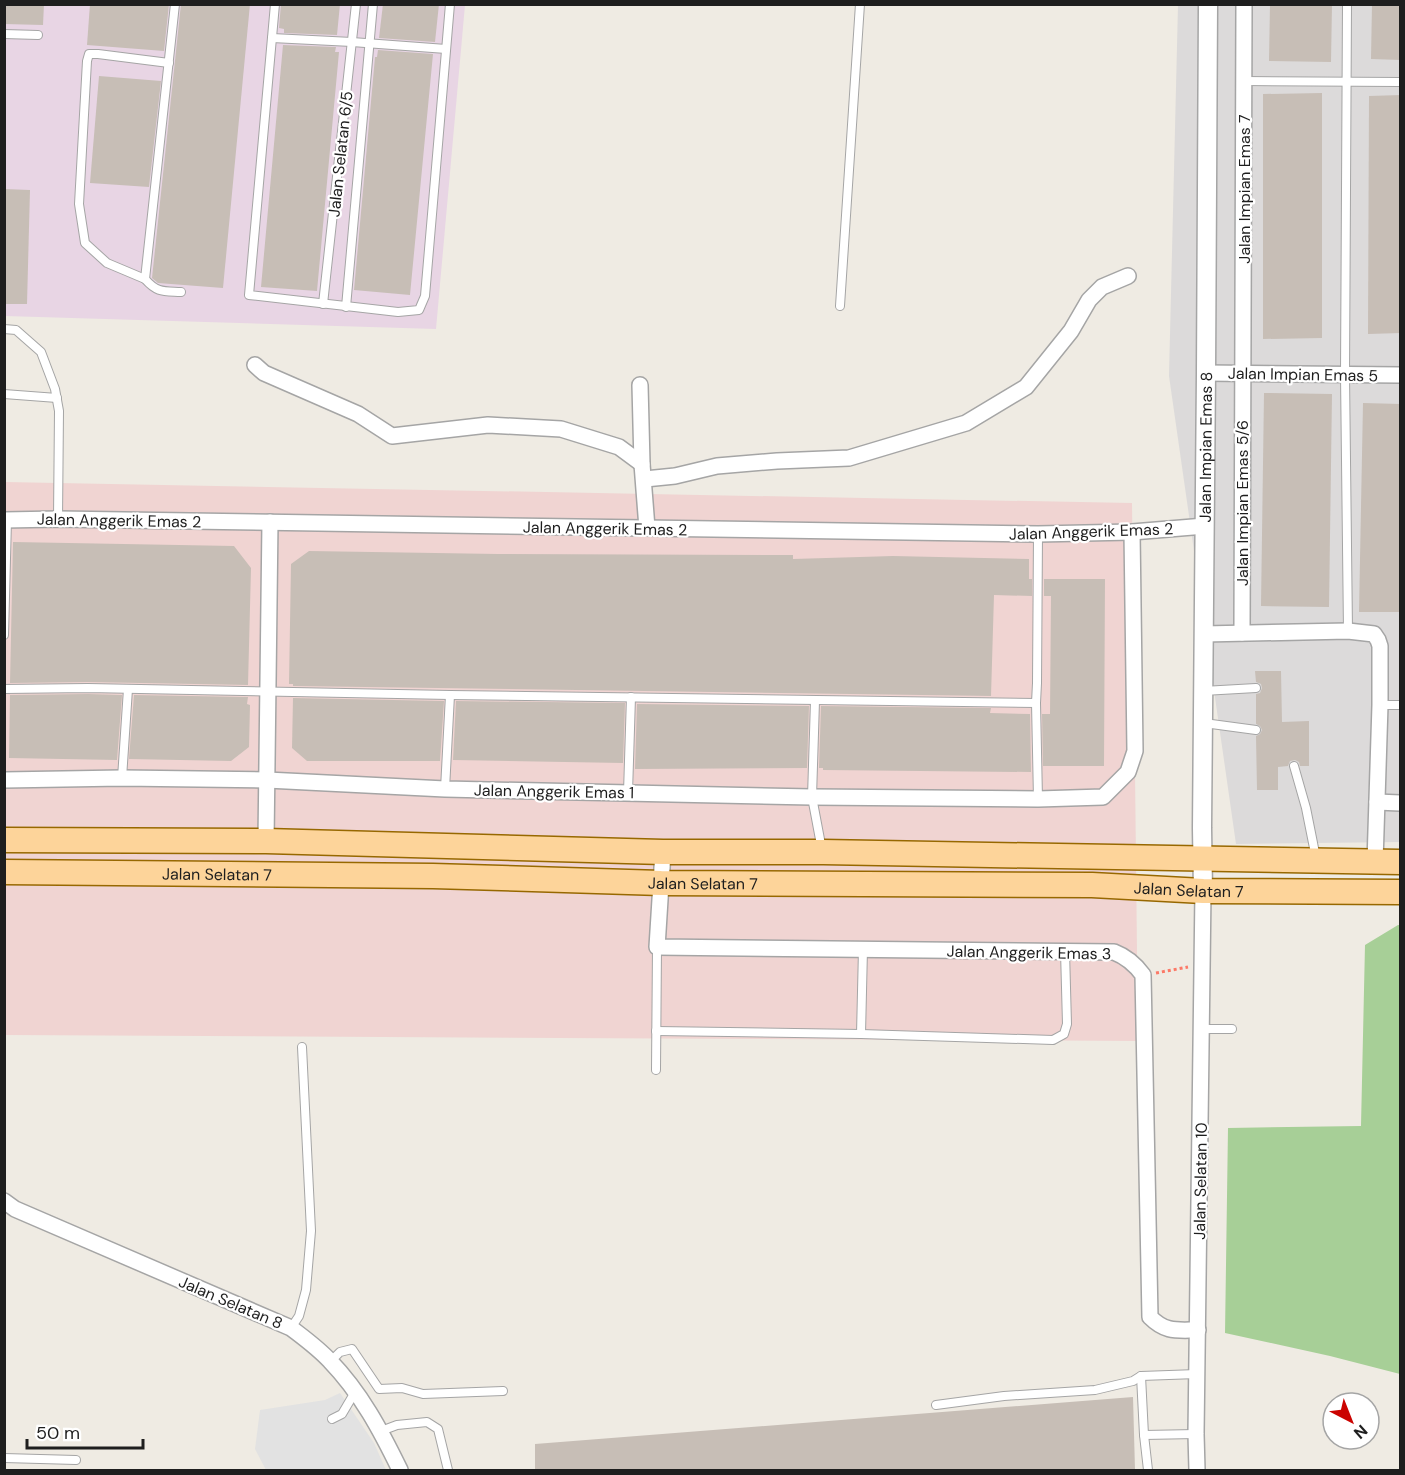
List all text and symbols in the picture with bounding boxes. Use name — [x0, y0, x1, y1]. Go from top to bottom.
street label: Jalan Selatan 6/5 — [323, 90, 358, 218]
street label: Jalan Impian Emas 7 — [1234, 114, 1255, 264]
street label: Jalan Impian Emas 5 — [1228, 363, 1378, 386]
street label: Jalan Impian Emas 8 — [1195, 372, 1217, 522]
street label: Jalan Impian Emas 5/6 — [1232, 420, 1253, 586]
street label: Jalan Anggerik Emas 2 — [37, 509, 201, 532]
street label: Jalan Anggerik Emas 2 — [523, 517, 687, 540]
street label: Jalan Anggerik Emas 2 — [1008, 518, 1174, 545]
street label: Jalan Anggerik Emas 1 — [474, 780, 634, 803]
street label: Jalan Selatan 7 — [162, 863, 272, 885]
street label: Jalan Selatan 7 — [648, 873, 758, 894]
street label: Jalan Selatan 7 — [1133, 877, 1244, 902]
street label: Jalan Anggerik Emas 3 — [946, 941, 1112, 964]
street label: Jalan Selatan 10 — [1189, 1122, 1212, 1240]
street label: Jalan Selatan 8 — [176, 1271, 286, 1334]
north arrow — [1321, 1391, 1381, 1451]
scale bar — [27, 1412, 142, 1450]
text: N — [1349, 1420, 1372, 1443]
text: 50 m — [36, 1421, 80, 1445]

